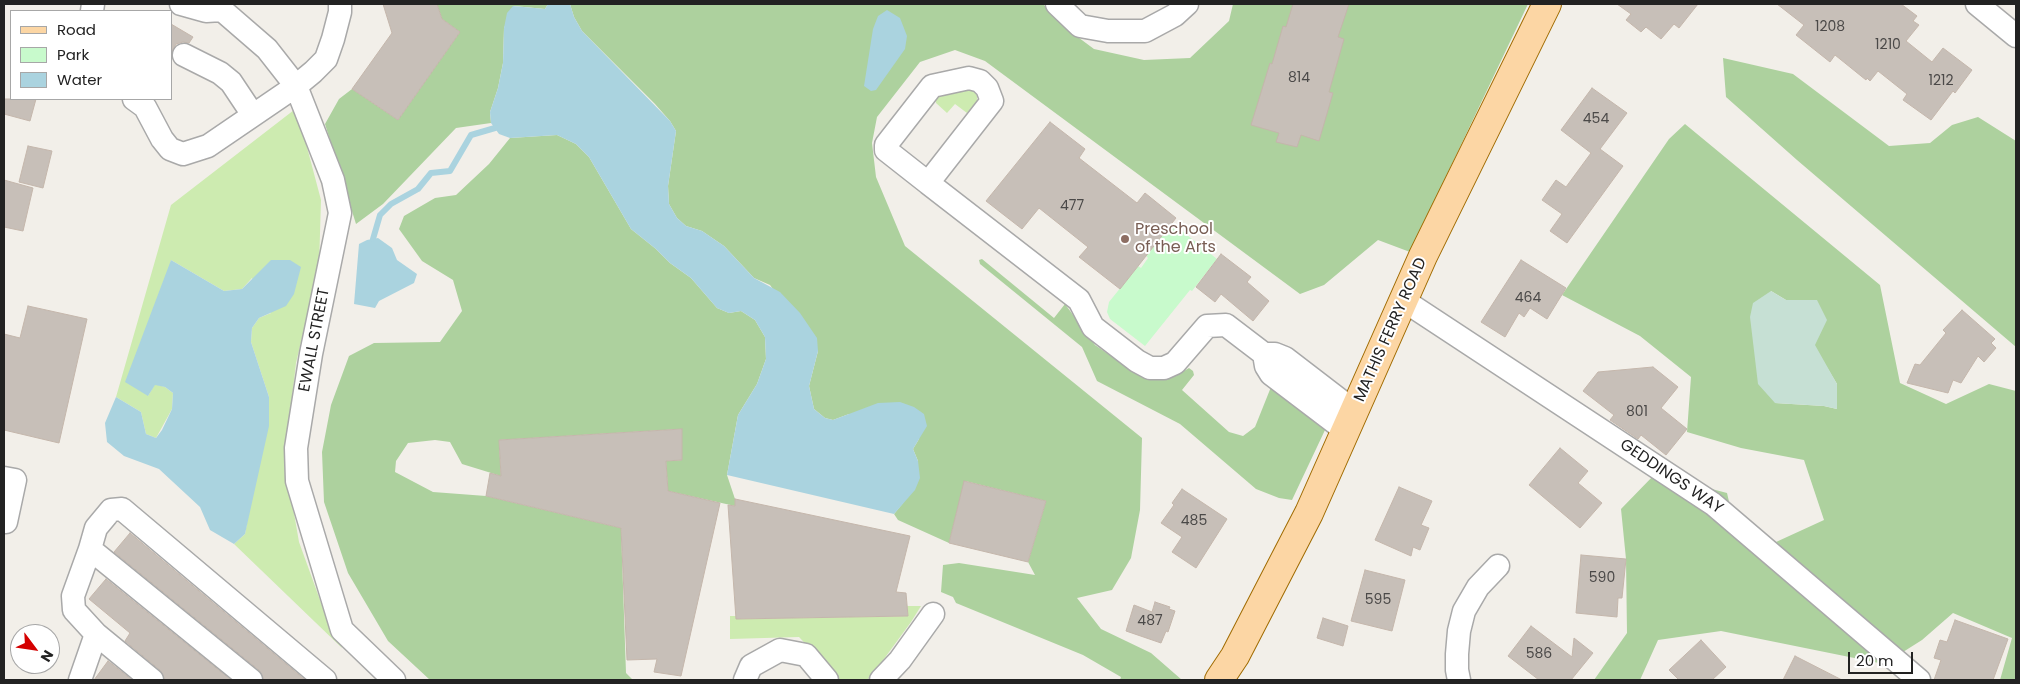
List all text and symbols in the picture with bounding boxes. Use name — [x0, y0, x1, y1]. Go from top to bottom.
legend — [10, 10, 172, 100]
text: Road — [57, 19, 96, 40]
house number: 1208 — [1815, 19, 1845, 35]
house number: 1210 — [1875, 37, 1901, 53]
text: Park — [57, 44, 89, 65]
text: Water — [57, 69, 102, 90]
house number: 814 — [1288, 70, 1310, 86]
house number: 1212 — [1928, 73, 1954, 89]
house number: 454 — [1583, 111, 1609, 127]
house number: 477 — [1060, 198, 1084, 214]
place label: Preschool of the Arts — [1135, 220, 1216, 258]
marker: Preschool of the Arts — [1119, 233, 1131, 245]
street label: MATHIS FERRY ROAD — [1351, 255, 1431, 405]
street label: EWALL STREET — [296, 286, 334, 394]
house number: 464 — [1515, 290, 1541, 306]
house number: 801 — [1626, 404, 1648, 420]
street label: GEDDINGS WAY — [1616, 435, 1726, 519]
house number: 485 — [1181, 513, 1207, 529]
house number: 590 — [1589, 570, 1615, 586]
house number: 595 — [1365, 592, 1391, 608]
house number: 487 — [1137, 613, 1163, 629]
north arrow — [10, 624, 60, 674]
scale bar — [1850, 642, 1915, 674]
house number: 586 — [1526, 646, 1552, 662]
text: N — [36, 647, 58, 666]
text: 20 m — [1856, 650, 1894, 671]

